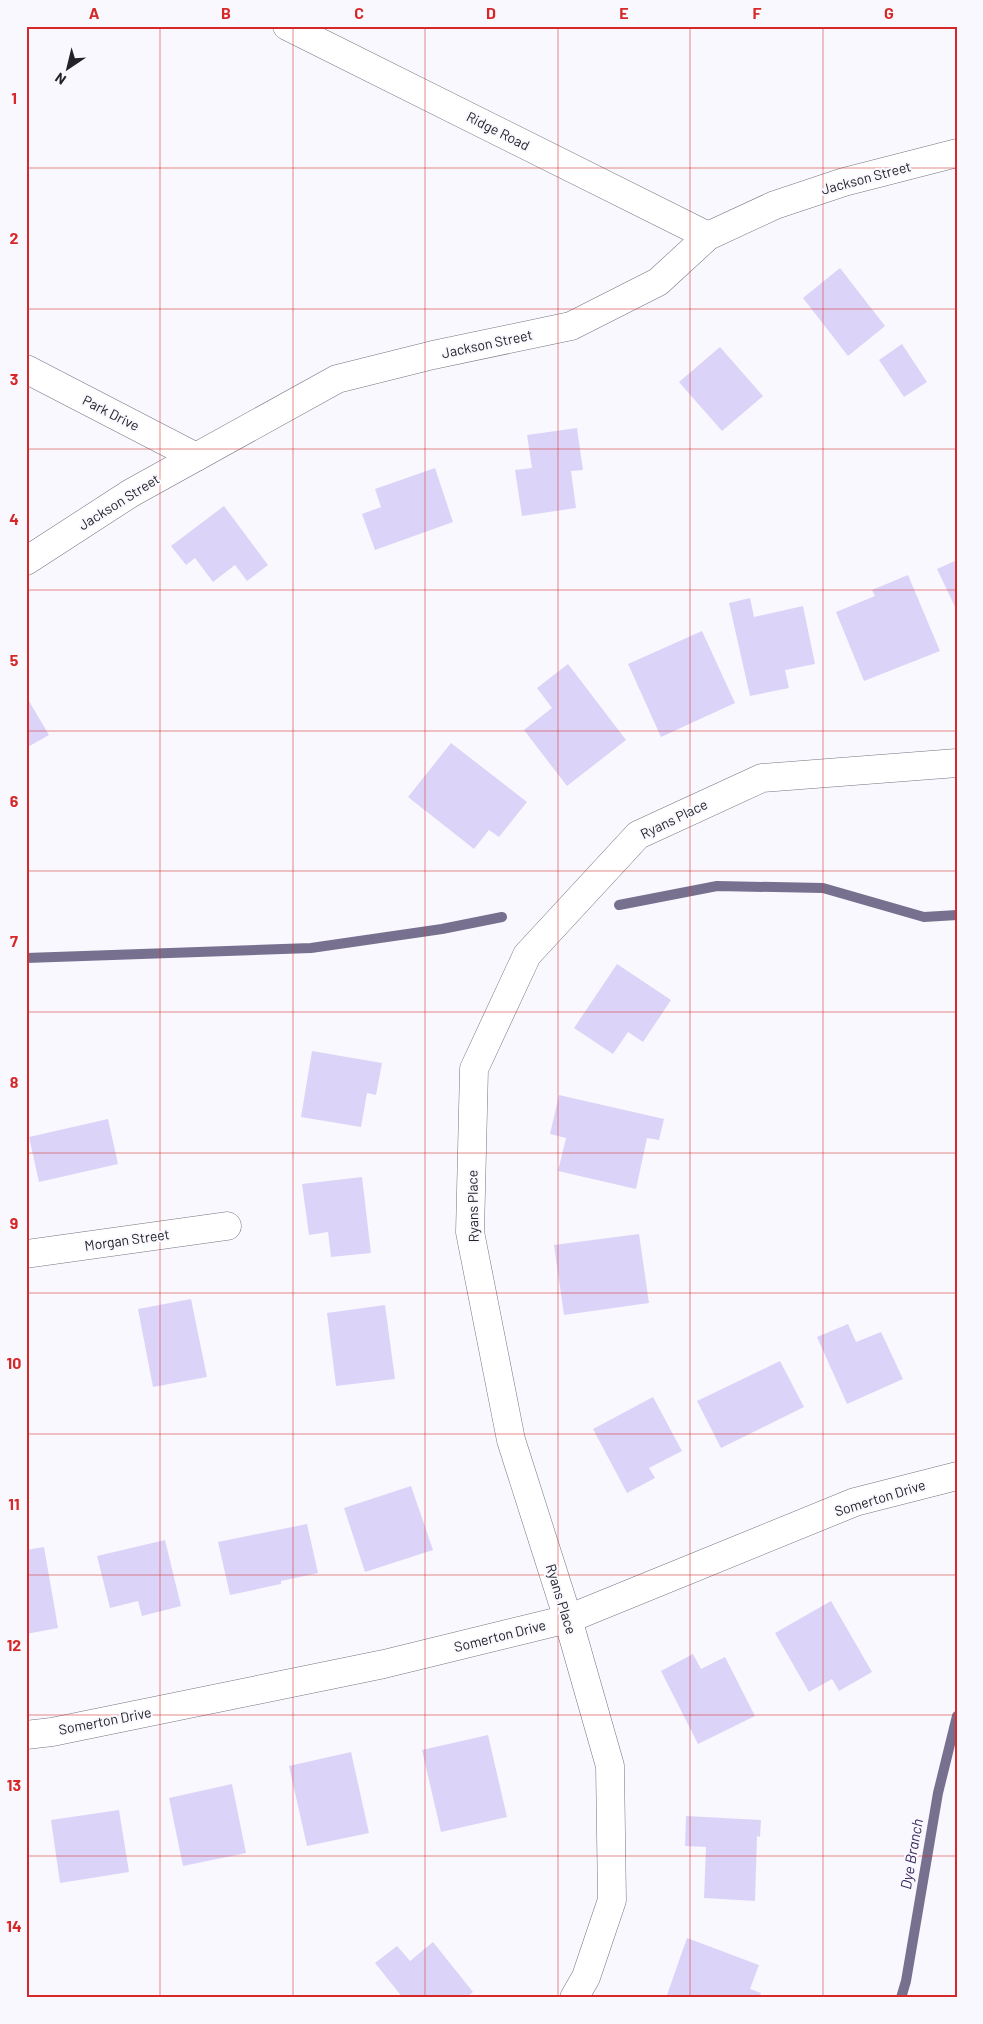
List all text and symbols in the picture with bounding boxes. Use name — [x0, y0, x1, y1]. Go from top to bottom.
text: A — [89, 3, 100, 22]
text: B — [221, 3, 231, 22]
text: C — [354, 3, 364, 22]
text: D — [486, 3, 496, 22]
text: E — [619, 3, 629, 22]
text: F — [753, 3, 762, 22]
text: G — [884, 3, 894, 22]
north arrow — [42, 42, 92, 92]
text: N — [52, 69, 69, 89]
text: 1 — [11, 88, 17, 107]
street label: Ridge Road — [464, 107, 533, 154]
street label: Jackson Street — [819, 157, 913, 198]
text: 2 — [10, 228, 19, 247]
street label: Jackson Street — [440, 326, 534, 361]
text: 3 — [10, 369, 18, 388]
street label: Park Drive — [80, 391, 142, 434]
street label: Jackson Street — [75, 470, 162, 533]
text: 4 — [9, 509, 19, 528]
text: 5 — [10, 650, 19, 669]
text: 6 — [10, 791, 19, 810]
street label: Ryans Place — [637, 795, 710, 842]
text: 7 — [10, 931, 18, 950]
text: 8 — [10, 1072, 19, 1091]
street label: Ryans Place — [463, 1170, 482, 1242]
text: 9 — [10, 1213, 18, 1232]
street label: Morgan Street — [83, 1225, 171, 1254]
text: 10 — [7, 1353, 21, 1372]
street label: Somerton Drive — [832, 1476, 927, 1519]
text: 11 — [8, 1494, 20, 1513]
street label: Ryans Place — [543, 1562, 580, 1636]
street label: Somerton Drive — [452, 1616, 548, 1655]
text: 12 — [7, 1635, 21, 1654]
street label: Somerton Drive — [57, 1703, 153, 1738]
text: 13 — [7, 1775, 21, 1794]
water label: Dye Branch — [896, 1817, 926, 1891]
text: 14 — [6, 1916, 22, 1935]

